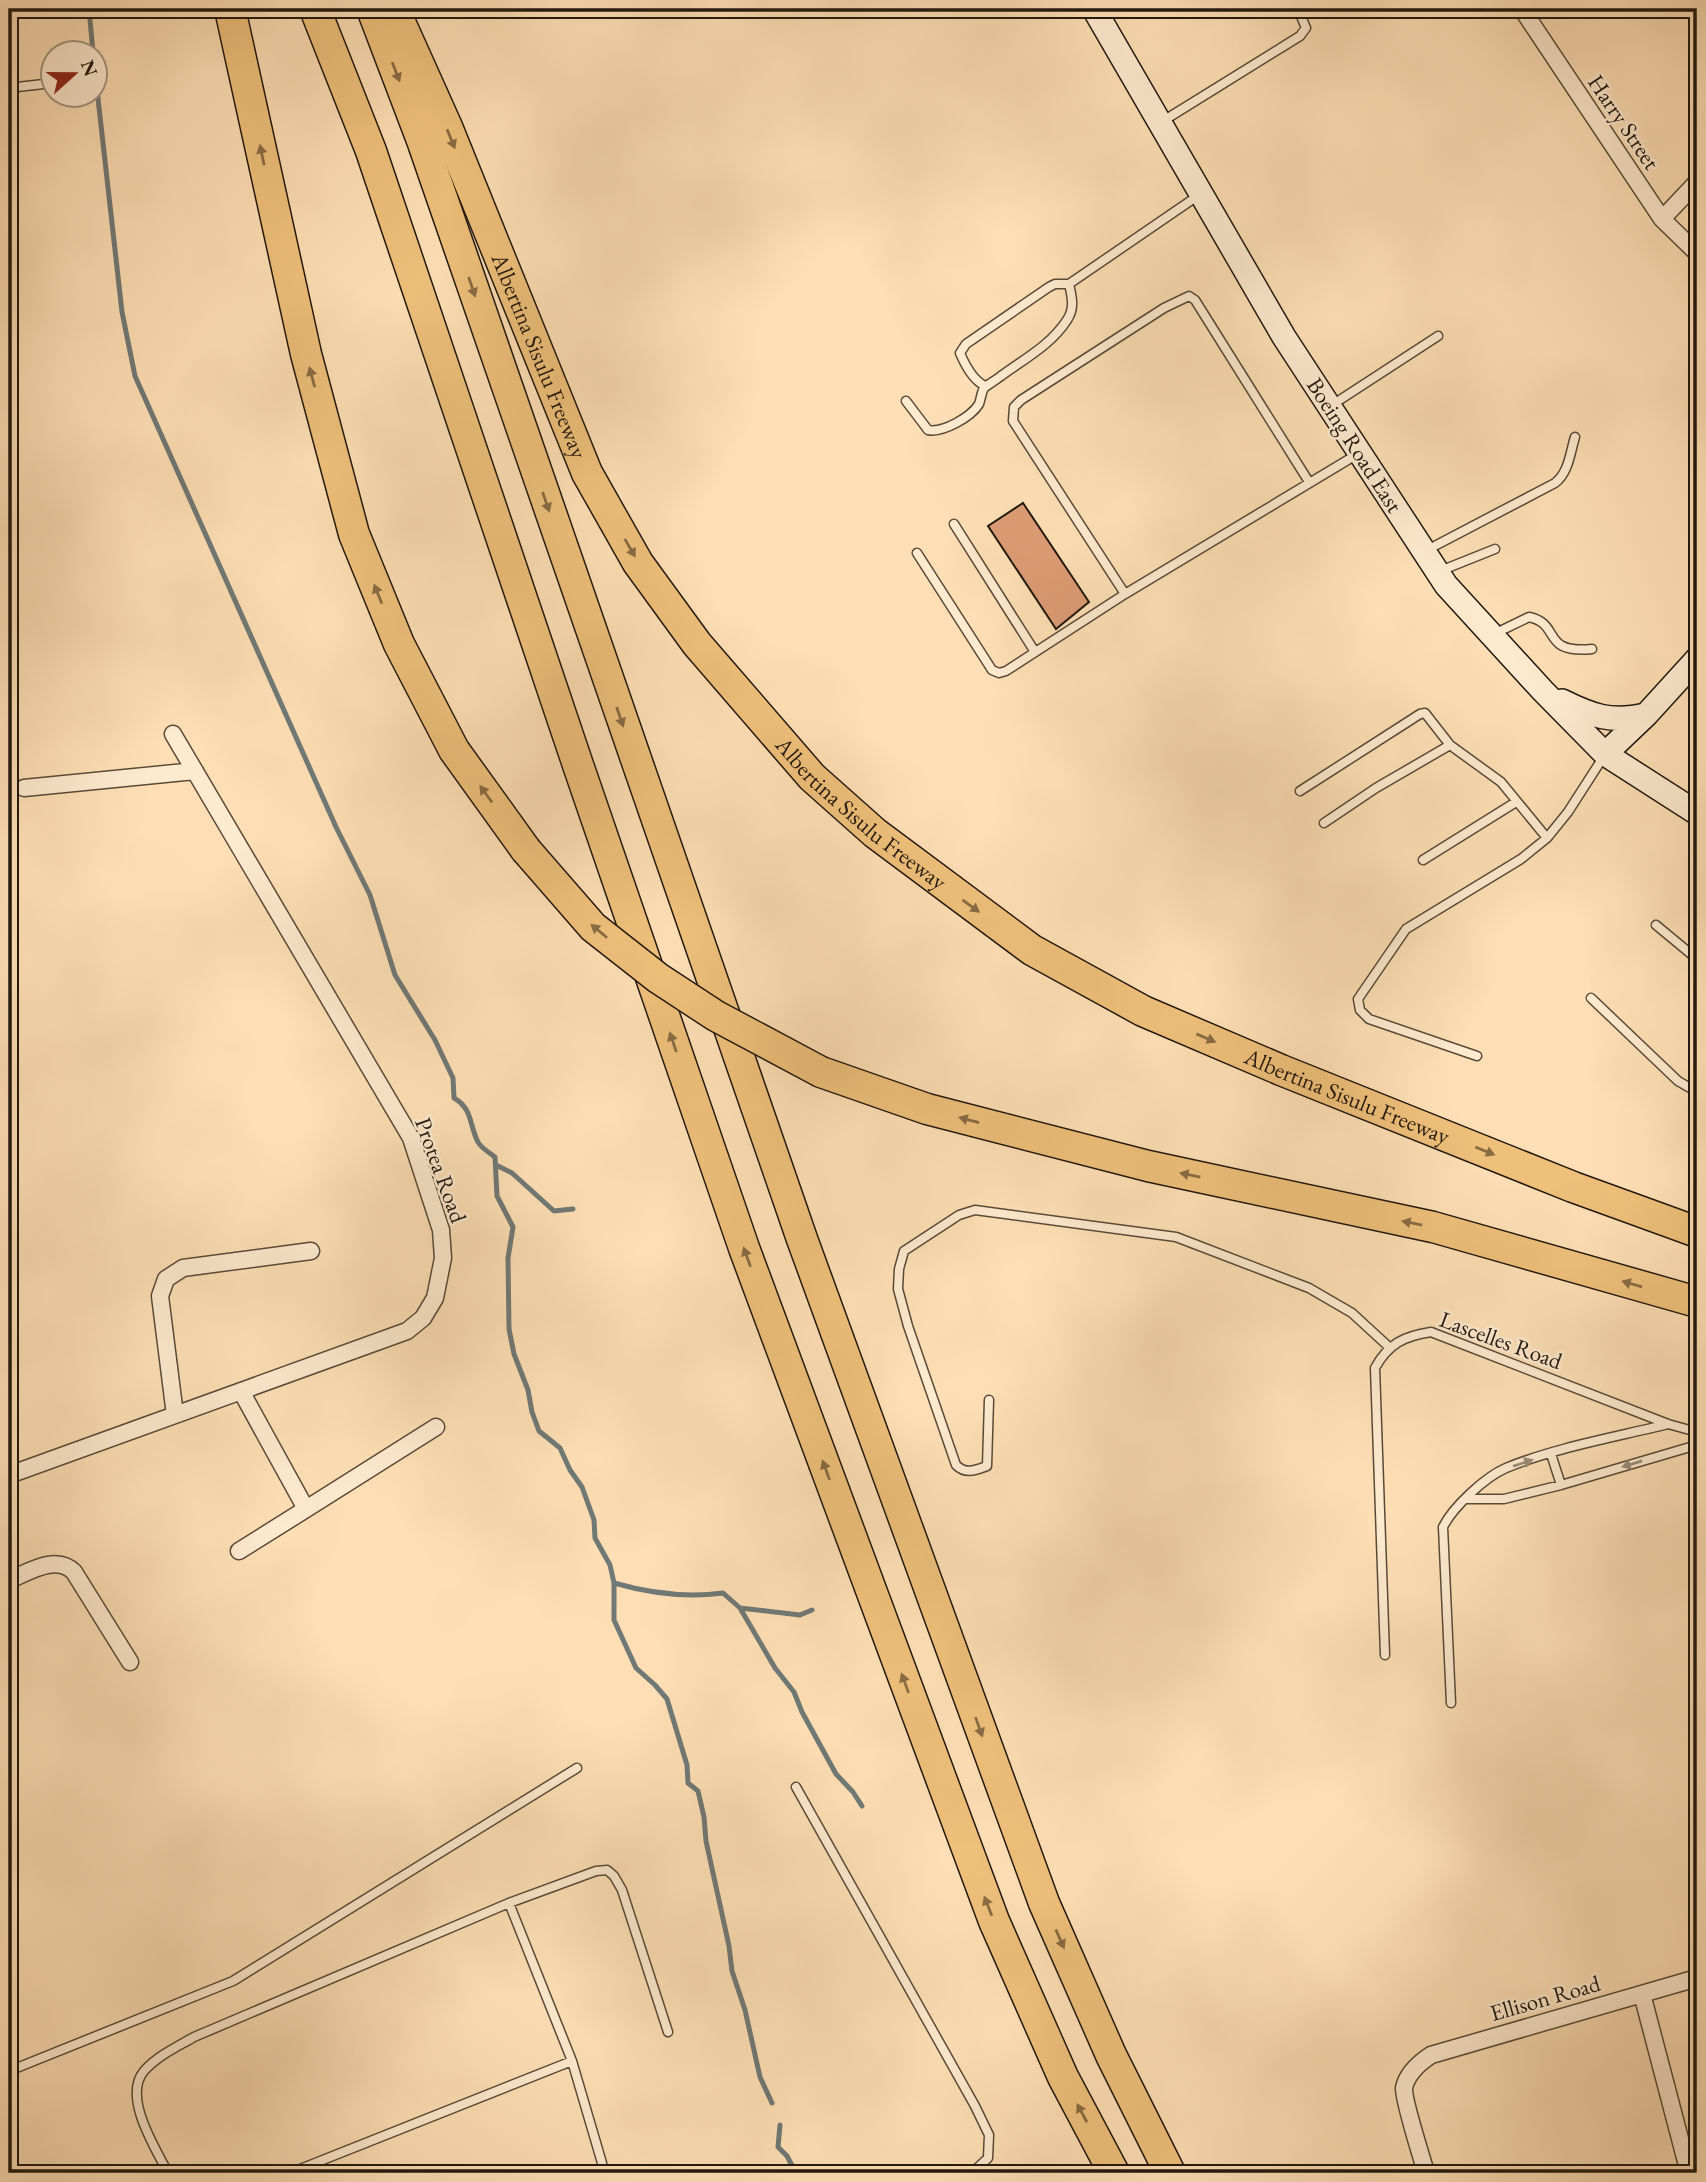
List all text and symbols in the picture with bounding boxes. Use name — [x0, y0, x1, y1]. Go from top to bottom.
north arrow — [38, 38, 108, 108]
text: N — [75, 56, 104, 80]
one-way arrow — [391, 62, 402, 83]
street label: Harry Street — [1581, 69, 1667, 176]
one-way arrow — [446, 128, 457, 149]
one-way arrow — [256, 144, 267, 166]
street label: Albertina Sisulu Freeway — [484, 248, 595, 463]
one-way arrow — [467, 276, 478, 297]
one-way arrow — [306, 366, 317, 388]
street label: Boeing Road East — [1300, 372, 1410, 519]
one-way arrow — [541, 491, 552, 512]
one-way arrow — [624, 539, 636, 558]
one-way arrow — [373, 584, 384, 605]
one-way arrow — [615, 707, 626, 728]
street label: Albertina Sisulu Freeway — [768, 730, 954, 897]
one-way arrow — [479, 785, 493, 803]
one-way arrow — [962, 898, 980, 912]
one-way arrow — [590, 923, 608, 939]
one-way arrow — [667, 1031, 678, 1052]
one-way arrow — [1196, 1032, 1216, 1044]
street label: Albertina Sisulu Freeway — [1239, 1041, 1455, 1151]
street label: Protea Road — [408, 1113, 474, 1227]
one-way arrow — [958, 1114, 980, 1125]
one-way arrow — [1474, 1146, 1495, 1157]
one-way arrow — [1179, 1170, 1201, 1181]
one-way arrow — [1401, 1217, 1423, 1228]
one-way arrow — [742, 1246, 753, 1267]
one-way arrow — [1621, 1278, 1642, 1288]
street label: Lascelles Road — [1436, 1304, 1567, 1376]
one-way arrow — [1513, 1457, 1534, 1467]
one-way arrow — [821, 1459, 832, 1480]
one-way arrow — [1621, 1460, 1642, 1470]
one-way arrow — [900, 1673, 911, 1694]
one-way arrow — [974, 1716, 985, 1737]
one-way arrow — [983, 1895, 994, 1916]
one-way arrow — [1054, 1929, 1066, 1949]
street label: Ellison Road — [1486, 1968, 1604, 2028]
one-way arrow — [1076, 2103, 1088, 2123]

